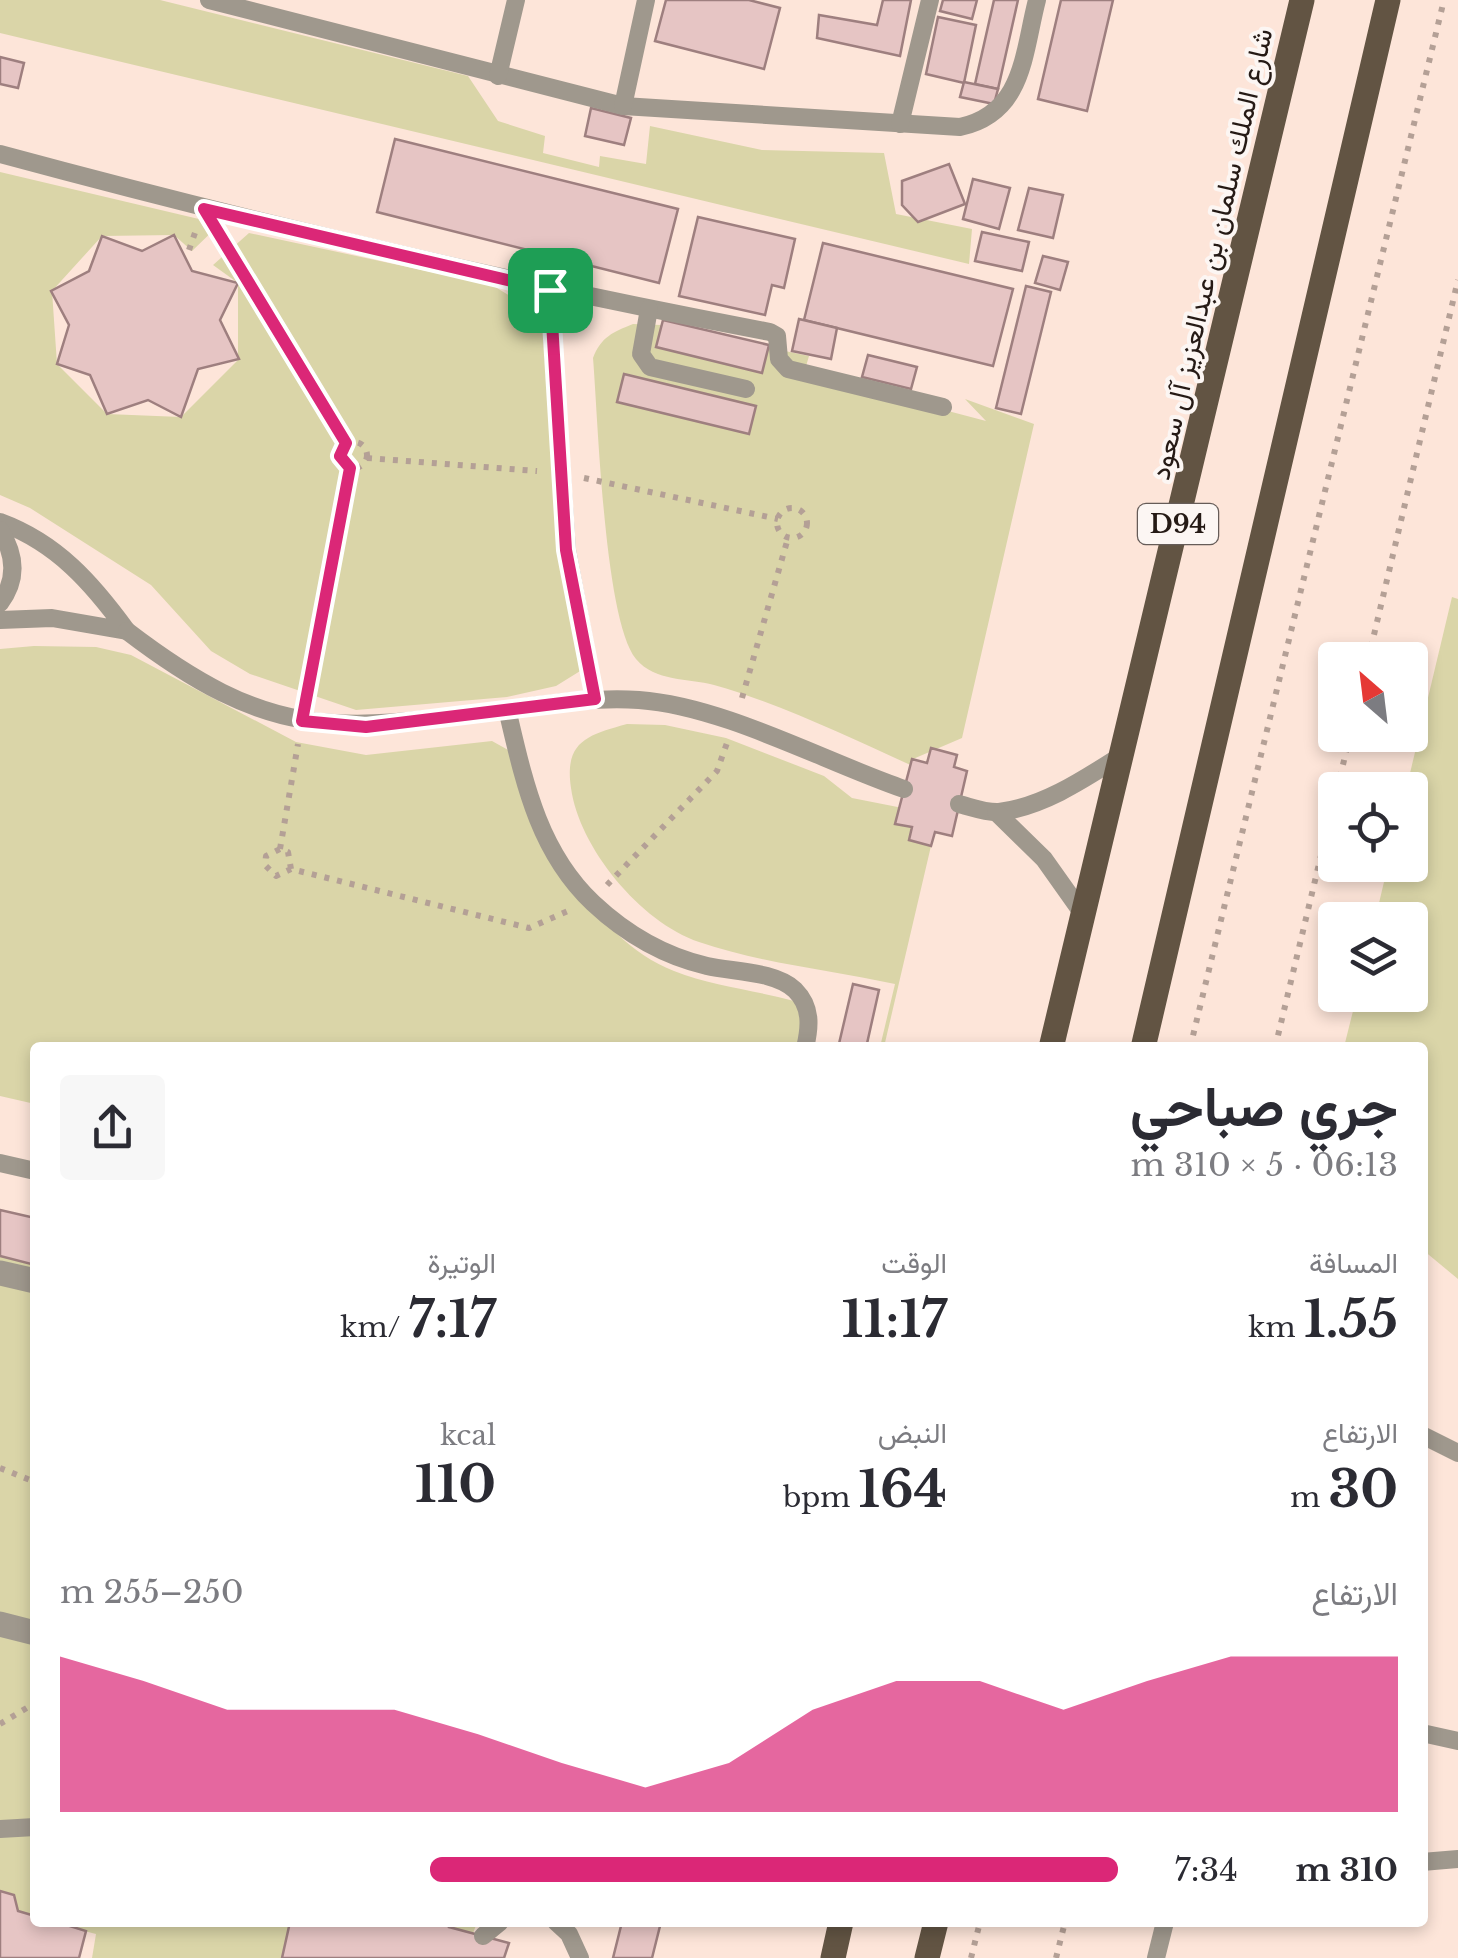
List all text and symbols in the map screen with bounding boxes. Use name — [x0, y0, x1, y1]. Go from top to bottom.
street label: شارع الملك سلمان بن عبدالعزيز آل سعود — [1142, 25, 1282, 484]
pin — [508, 248, 593, 333]
icon: arrive — [523, 263, 578, 318]
road number: D94 — [1138, 504, 1218, 544]
north arrow — [1318, 642, 1428, 752]
map controls — [1318, 642, 1428, 1012]
button: locate — [1318, 772, 1428, 882]
button: layers — [1318, 902, 1428, 1012]
text: جري صباحي — [1130, 1073, 1398, 1141]
button: share — [60, 1075, 165, 1180]
text: 06:13 · 5 × 310 m — [1130, 1145, 1398, 1185]
text: الوتيرة — [428, 1246, 496, 1281]
text: الوقت — [881, 1246, 947, 1281]
text: المسافة — [1309, 1246, 1398, 1281]
text: 7:17 — [408, 1288, 496, 1351]
text: 11:17 — [842, 1288, 947, 1351]
text: 1.55 — [1304, 1288, 1398, 1351]
text: /km — [340, 1310, 408, 1345]
text: km — [1248, 1310, 1304, 1345]
text: النبض — [878, 1416, 947, 1451]
text: الارتفاع — [1322, 1416, 1398, 1451]
text: kcal — [440, 1418, 496, 1453]
text: 110 — [415, 1453, 496, 1516]
text: 164 — [858, 1458, 947, 1521]
text: 30 — [1328, 1458, 1398, 1521]
text: bpm — [783, 1480, 858, 1515]
text: m — [1290, 1480, 1328, 1515]
text: 250–255 m — [60, 1572, 244, 1612]
text: الارتفاع — [1311, 1574, 1398, 1614]
text: 7:34 — [1174, 1850, 1238, 1890]
text: 310 m — [1296, 1850, 1398, 1890]

